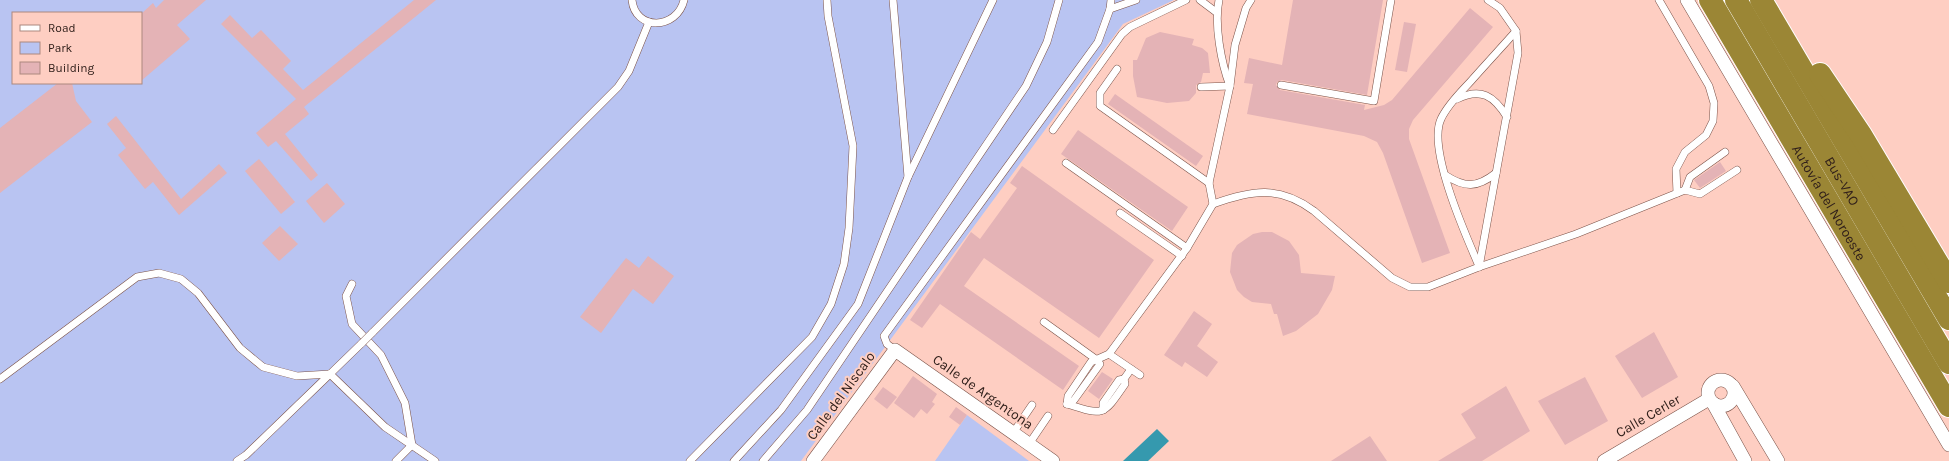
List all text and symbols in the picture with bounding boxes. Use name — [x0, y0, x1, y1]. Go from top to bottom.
legend — [12, 12, 142, 84]
text: Road — [48, 21, 76, 35]
text: Park — [48, 41, 73, 55]
text: Building — [48, 61, 95, 75]
street label: Autovía del Noroeste — [1789, 142, 1870, 263]
street label: Bus-VAO — [1821, 154, 1863, 209]
street label: Calle del Níscalo — [803, 349, 879, 443]
street label: Calle de Argentona — [929, 351, 1037, 433]
street label: Calle Cerler — [1613, 390, 1684, 441]

